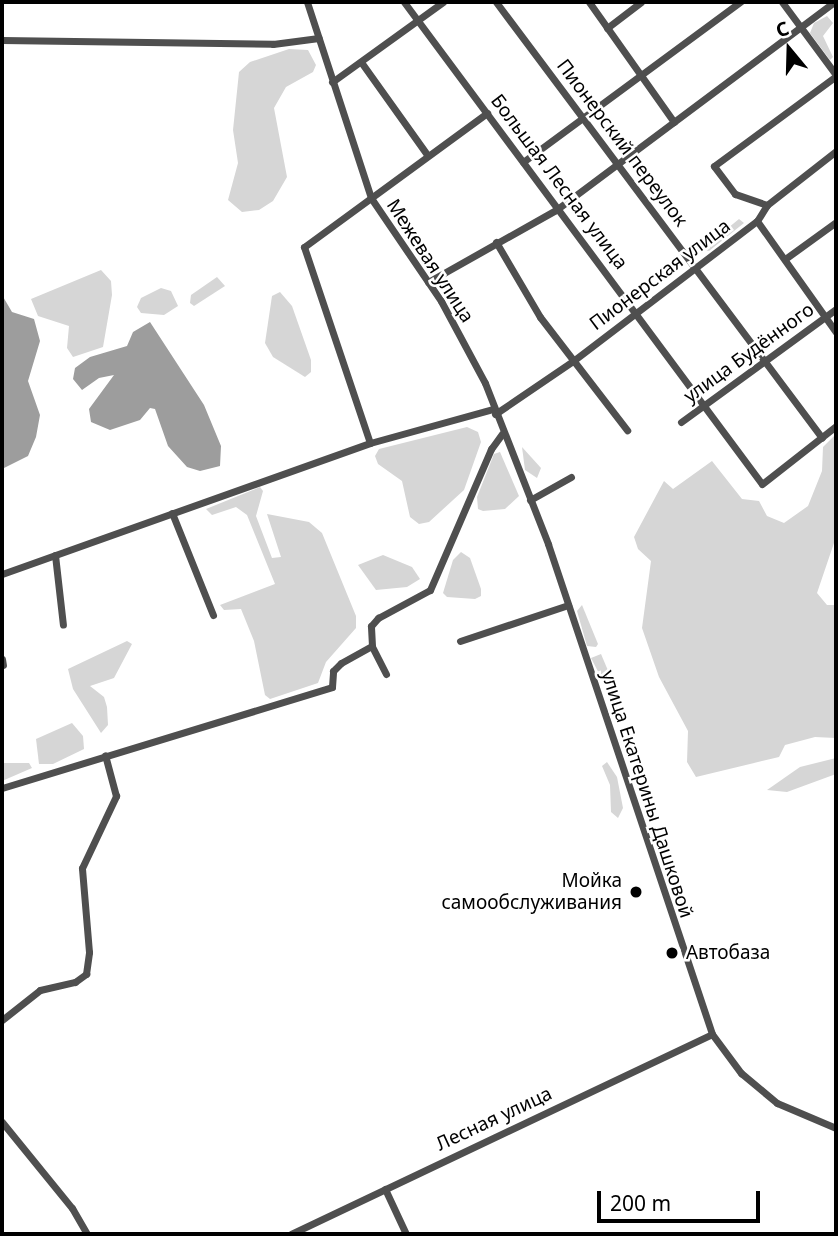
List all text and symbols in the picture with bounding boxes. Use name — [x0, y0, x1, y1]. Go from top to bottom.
north arrow — [754, 14, 824, 84]
text: С — [772, 15, 792, 43]
street label: Пионерский переулок — [552, 55, 692, 231]
street label: Большая Лесная улица — [486, 90, 632, 274]
street label: Межевая улица — [382, 195, 478, 327]
street label: Пионерская улица — [585, 215, 735, 335]
street label: улица Будённого — [680, 298, 818, 408]
street label: улица Екатерины Дашковой — [596, 667, 698, 921]
place label: Мойка самообслуживания — [441, 870, 622, 914]
marker: Мойка самообслуживания — [628, 884, 644, 900]
place label: Автобаза — [686, 942, 770, 964]
marker: Автобаза — [664, 945, 680, 961]
street label: Лесная улица — [432, 1082, 556, 1156]
scale bar — [600, 1176, 763, 1220]
text: 200 m — [610, 1189, 671, 1217]

